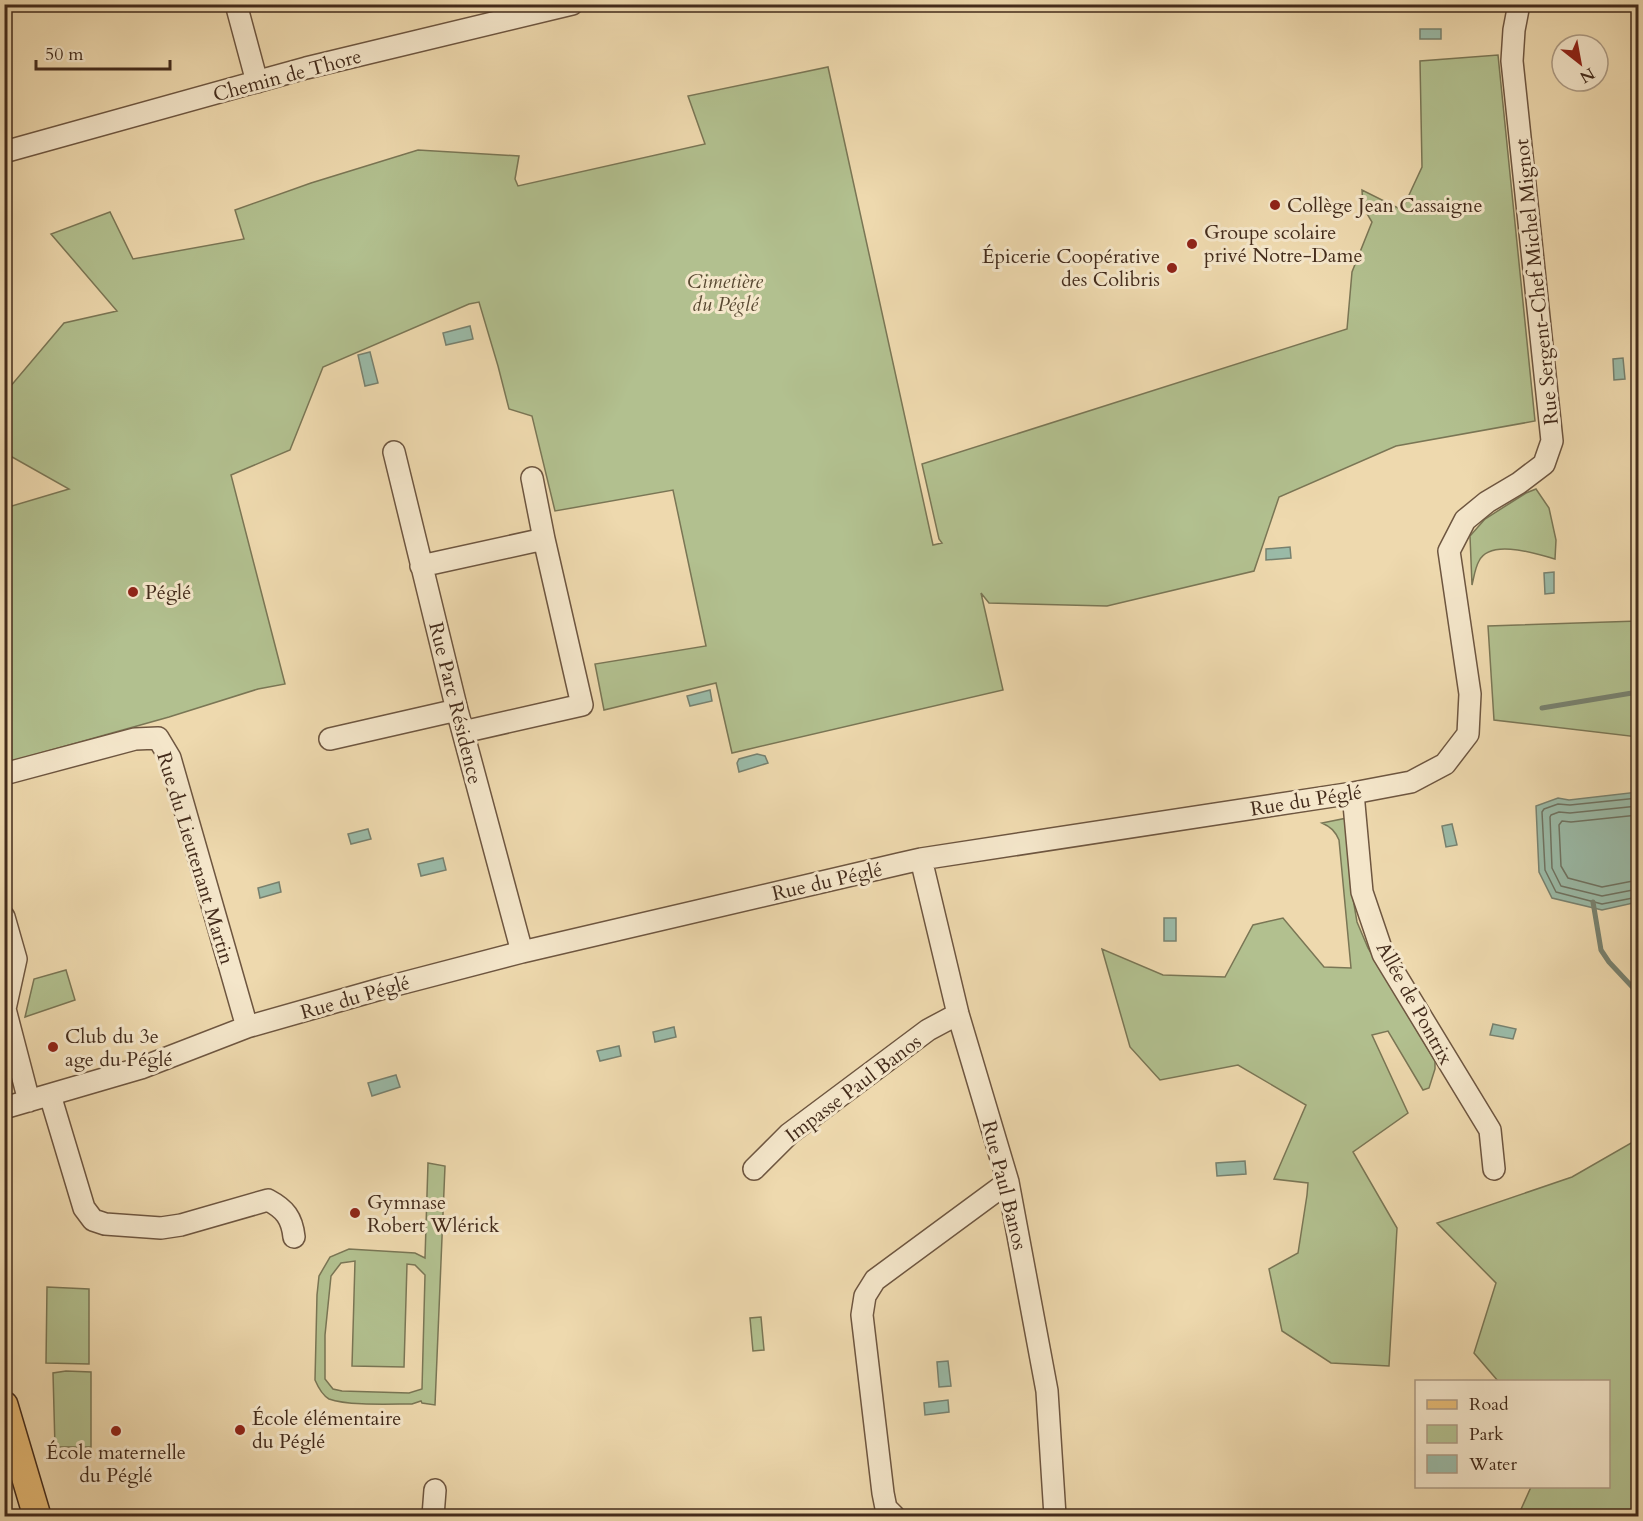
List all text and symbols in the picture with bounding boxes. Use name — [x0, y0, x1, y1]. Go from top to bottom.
scale bar — [36, 33, 170, 71]
north arrow — [1550, 33, 1610, 93]
text: 50 m — [45, 42, 84, 67]
street label: Chemin de Thore — [210, 43, 364, 108]
text: N — [1575, 62, 1599, 88]
street label: Rue Sergent-Chef Michel Mignot — [1508, 137, 1565, 426]
place label: Collège Jean Cassaigne — [1287, 192, 1483, 219]
marker: Collège Jean Cassaigne — [1268, 198, 1282, 212]
place label: Groupe scolaire privé Notre-Dame — [1204, 219, 1363, 269]
marker: Groupe scolaire privé Notre-Dame — [1185, 237, 1199, 251]
place label: Épicerie Coopérative des Colibris — [982, 243, 1160, 293]
marker: Épicerie Coopérative des Colibris — [1165, 261, 1179, 275]
park label: Cimetière du Péglé — [687, 268, 763, 318]
place label: Péglé — [145, 579, 191, 606]
marker: Péglé — [126, 585, 140, 599]
street label: Rue Parc Résidence — [422, 619, 489, 787]
street label: Rue du Lieutenant Martin — [150, 749, 241, 968]
street label: Rue du Péglé — [1248, 778, 1364, 823]
street label: Rue du Péglé — [769, 856, 885, 907]
street label: Allée de Pontrix — [1370, 937, 1459, 1069]
street label: Rue du Péglé — [297, 969, 413, 1026]
place label: Club du 3e age du Péglé — [65, 1023, 173, 1073]
street label: Impasse Paul Banos — [780, 1028, 927, 1148]
marker: Club du 3e age du Péglé — [46, 1040, 60, 1054]
street label: Rue Paul Banos — [975, 1118, 1034, 1253]
place label: Gymnase Robert Wlérick — [367, 1189, 500, 1239]
marker: Gymnase Robert Wlérick — [348, 1206, 362, 1220]
legend — [1415, 1380, 1610, 1488]
text: Road — [1469, 1392, 1509, 1417]
place label: École élémentaire du Péglé — [252, 1405, 401, 1455]
text: Park — [1469, 1422, 1504, 1447]
marker: École élémentaire du Péglé — [233, 1423, 247, 1437]
marker: École maternelle du Péglé — [109, 1424, 123, 1438]
place label: École maternelle du Péglé — [46, 1439, 186, 1489]
text: Water — [1468, 1452, 1518, 1477]

